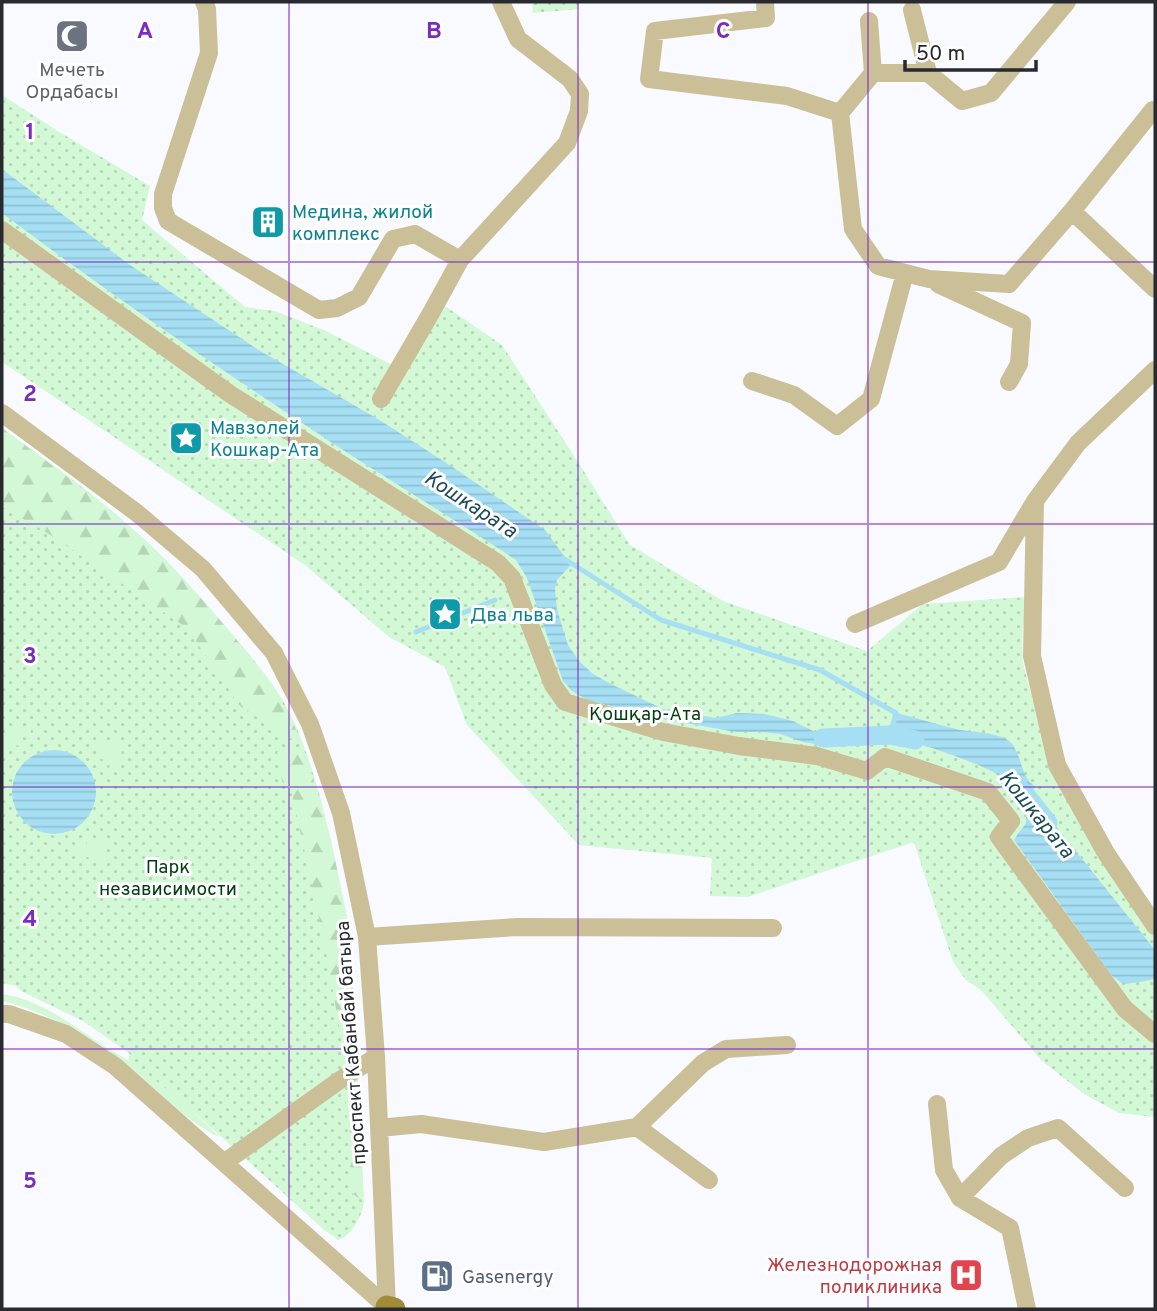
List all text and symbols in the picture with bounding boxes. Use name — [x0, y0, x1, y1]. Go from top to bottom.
mosque icon: Мечеть Ордабасы — [53, 17, 91, 55]
text: A — [137, 18, 153, 47]
text: B — [426, 18, 442, 47]
text: C — [716, 18, 730, 47]
scale bar — [905, 28, 1036, 72]
text: 50 m — [916, 41, 965, 68]
place label: Мечеть Ордабасы — [26, 59, 118, 105]
text: 1 — [25, 119, 35, 148]
place label: Медина, жилой комплекс — [292, 201, 433, 247]
building icon: Медина, жилой комплекс — [249, 203, 287, 241]
text: 2 — [23, 381, 37, 410]
place label: Мавзолей Кошкар-Ата — [210, 417, 319, 463]
place icon: Мавзолей Кошкар-Ата — [167, 419, 205, 457]
water label: Кошкарата — [419, 465, 522, 545]
place icon: Два льва — [426, 595, 464, 633]
place label: Два льва — [470, 604, 554, 628]
text: 3 — [23, 643, 37, 672]
park label: Қошқар-Ата — [589, 703, 701, 727]
water label: Кошкарата — [992, 765, 1080, 865]
park label: Парк независимости — [99, 856, 237, 902]
text: 4 — [23, 906, 37, 935]
street label: проспект Кабанбай батыра — [331, 920, 372, 1166]
text: 5 — [23, 1168, 37, 1197]
place label: Железнодорожная поликлиника — [767, 1254, 942, 1300]
hospital icon: Железнодорожная поликлиника — [947, 1256, 985, 1294]
fuel station icon: Gasenergy — [418, 1257, 456, 1295]
place label: Gasenergy — [462, 1266, 553, 1290]

